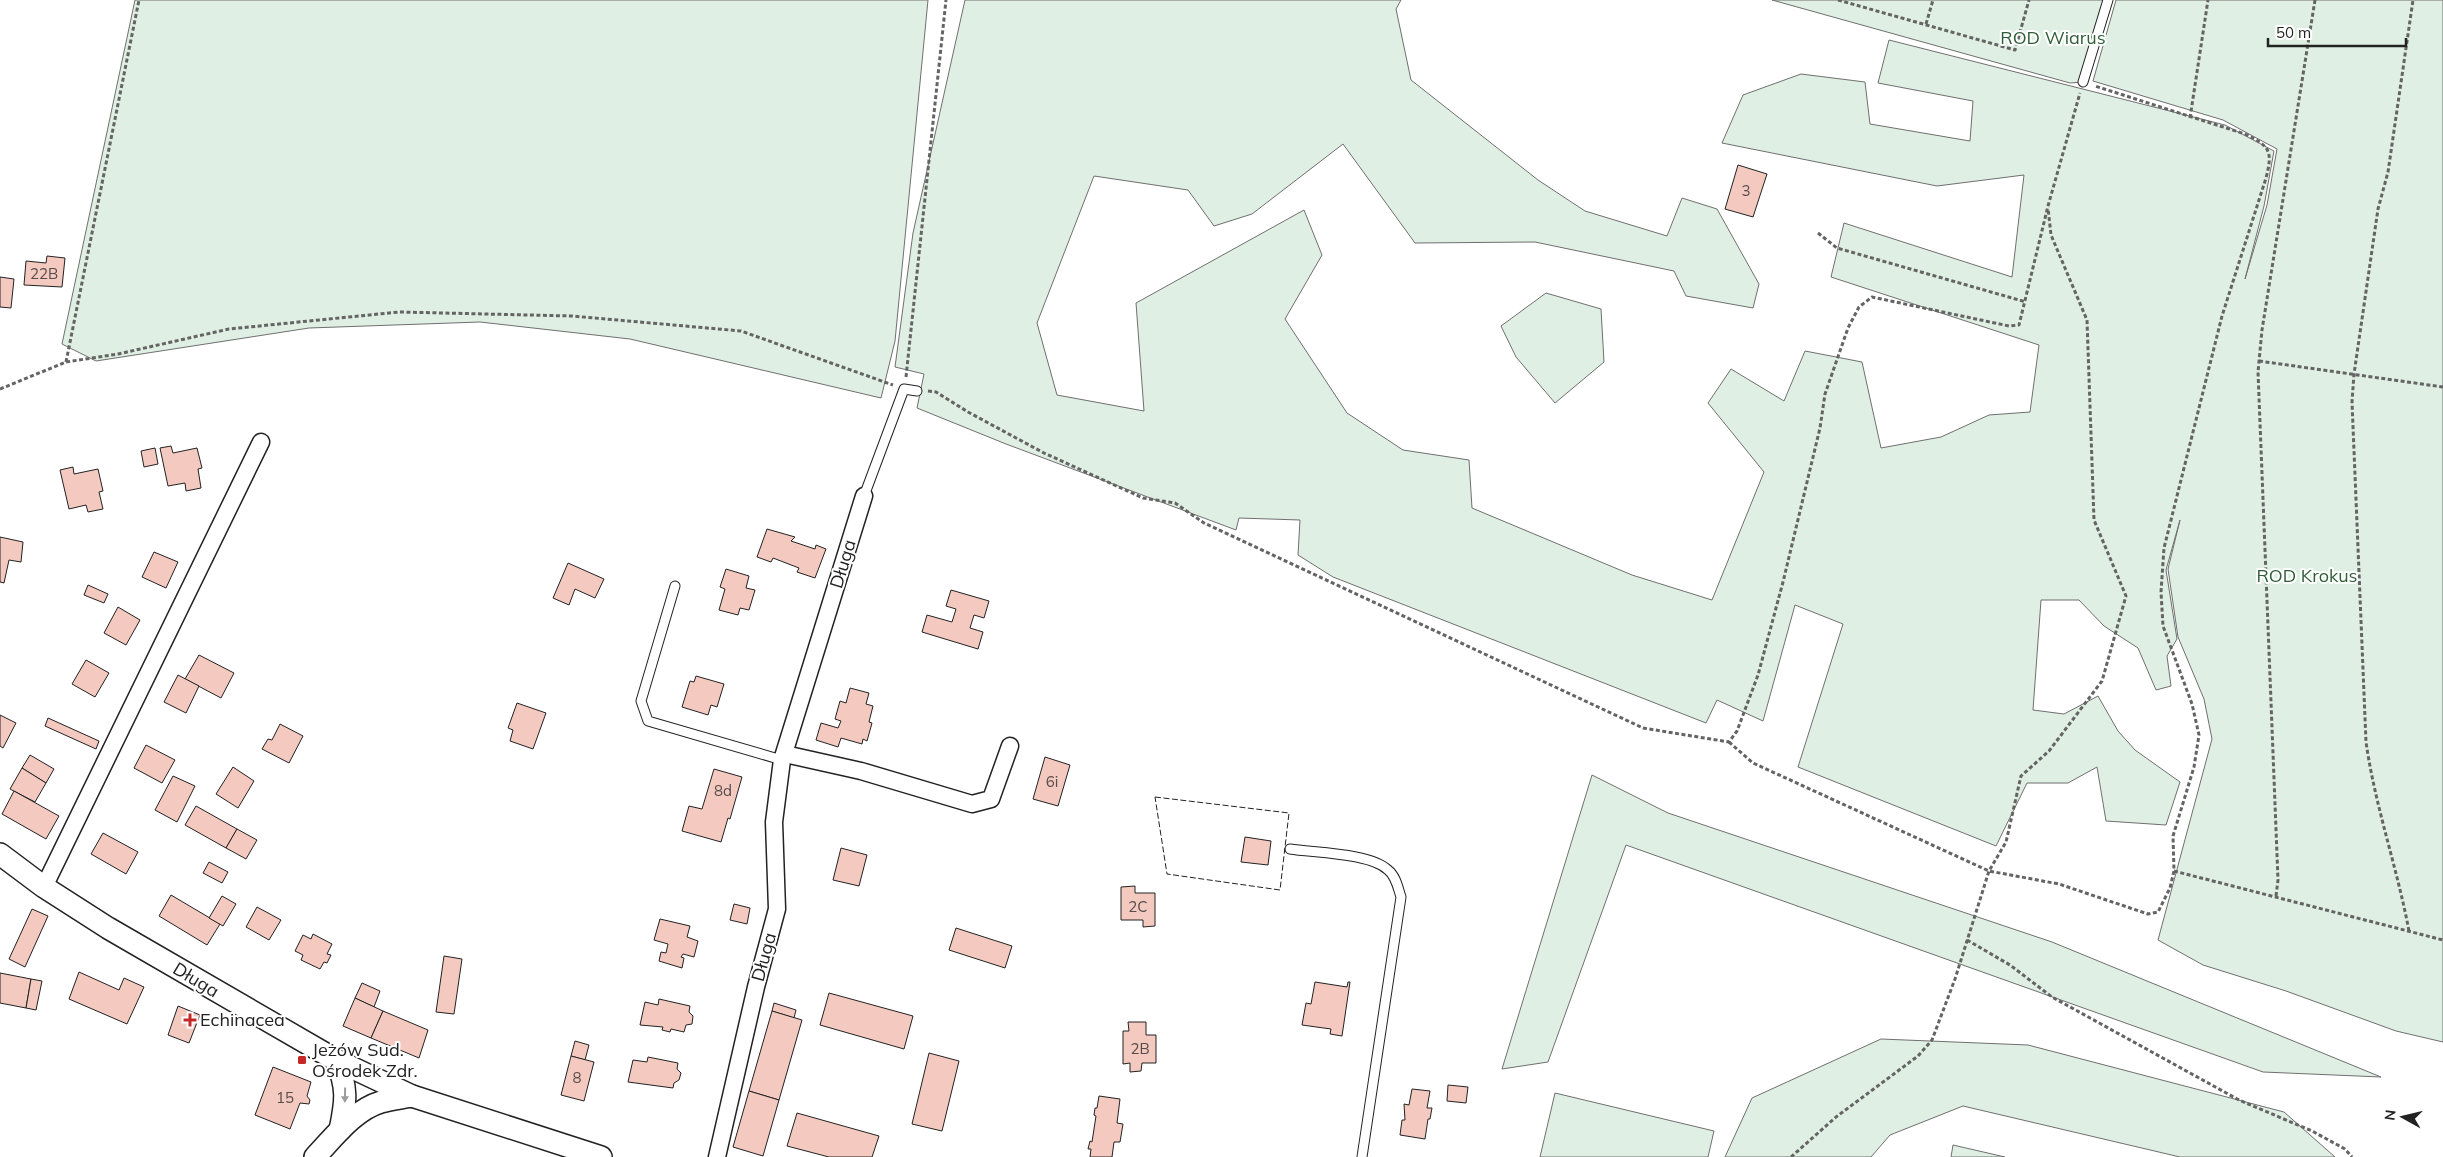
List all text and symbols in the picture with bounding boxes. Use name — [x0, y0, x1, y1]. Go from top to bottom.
scale bar — [2268, 15, 2406, 47]
text: 50 m — [2276, 23, 2311, 42]
park label: ROD Wiarus — [2000, 26, 2106, 49]
house number: 3 — [1741, 181, 1751, 200]
house number: 22B — [30, 264, 58, 283]
street label: Długa — [824, 537, 861, 591]
park label: ROD Krokus — [2256, 564, 2358, 587]
house number: 6i — [1046, 772, 1058, 791]
house number: 8d — [714, 781, 732, 800]
house number: 2C — [1128, 897, 1148, 916]
street label: Długa — [746, 930, 781, 984]
street label: Długa — [169, 957, 224, 1002]
place label: Echinacea — [200, 1008, 285, 1031]
marker: Echinacea — [184, 1014, 196, 1026]
place label: Jeżów Sud. Ośrodek Zdr. — [312, 1038, 418, 1082]
house number: 2B — [1130, 1039, 1150, 1058]
marker: Jeżów Sud. Ośrodek Zdr. — [296, 1054, 308, 1066]
house number: 8 — [572, 1068, 582, 1087]
one-way arrow — [341, 1087, 349, 1103]
house number: 15 — [276, 1088, 294, 1107]
north arrow — [2378, 1092, 2428, 1142]
text: N — [2380, 1109, 2400, 1122]

